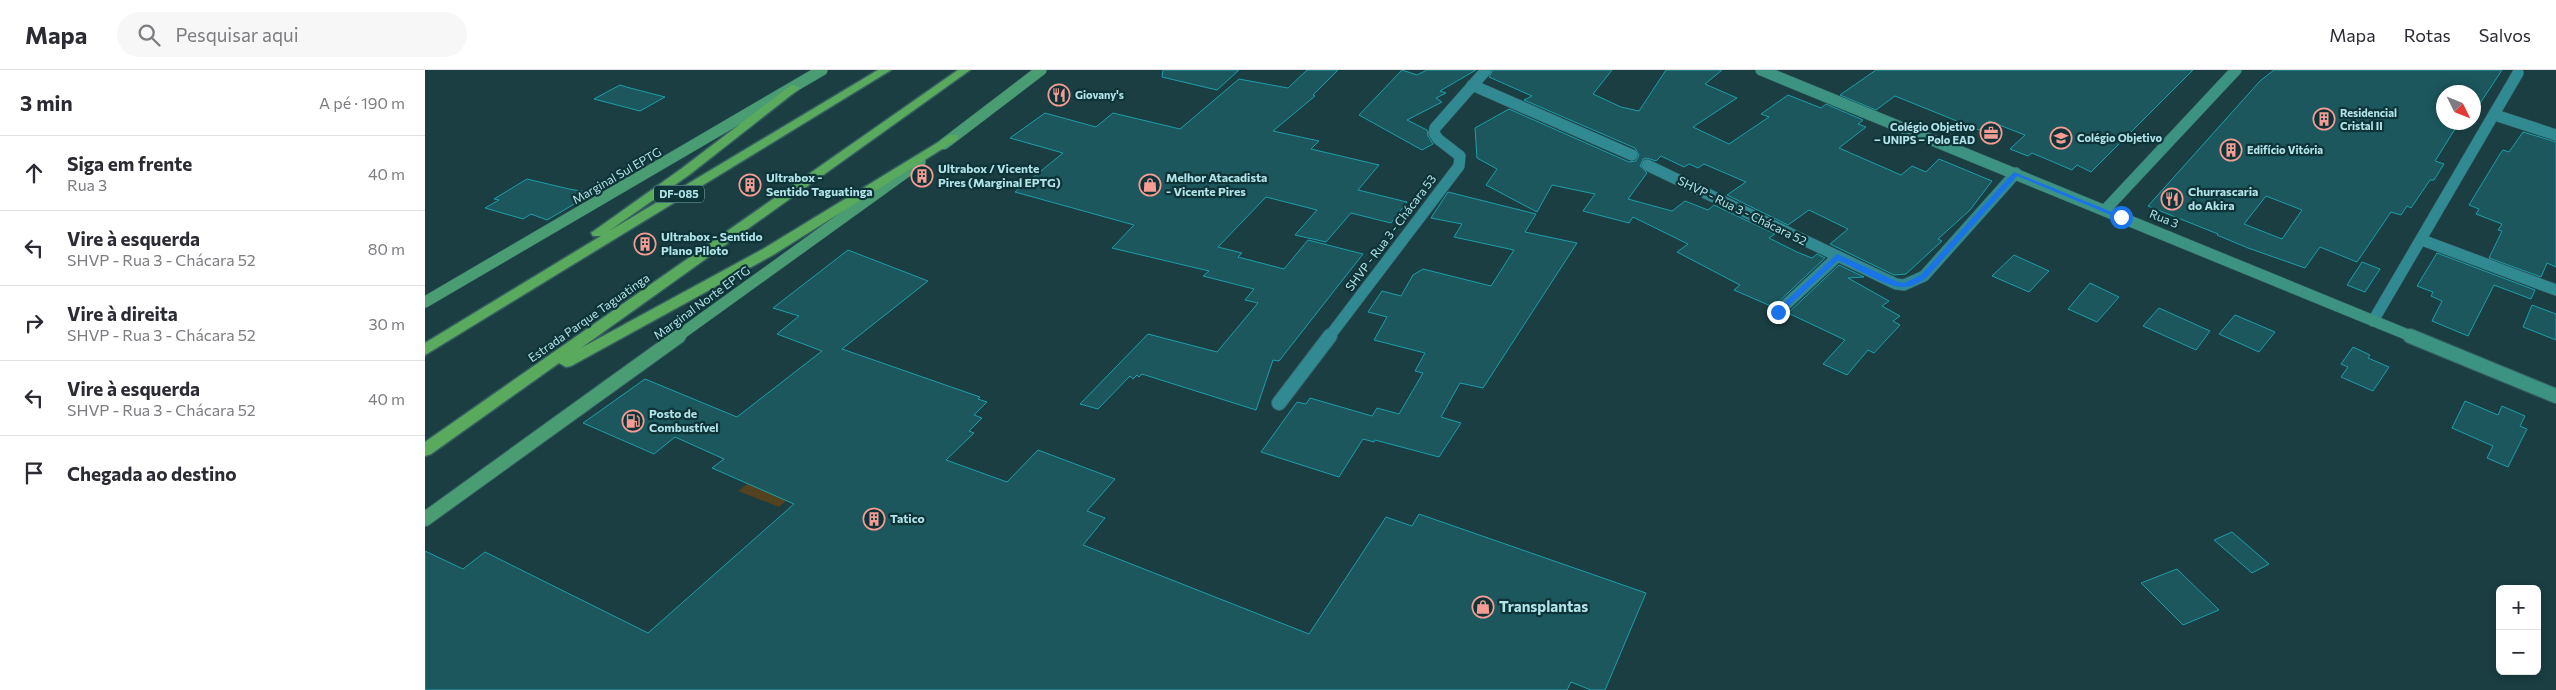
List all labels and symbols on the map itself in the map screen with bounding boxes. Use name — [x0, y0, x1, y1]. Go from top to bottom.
restaurant icon: Giovany's — [1047, 83, 1071, 107]
north arrow — [2436, 85, 2481, 130]
place label: Giovany's — [1075, 88, 1124, 101]
place label: Residencial Cristal II — [2340, 106, 2397, 132]
building icon: Residencial Cristal II — [2312, 107, 2336, 131]
place label: Colégio Objetivo – UNIPS – Polo EAD — [1874, 120, 1975, 146]
office icon: Colégio Objetivo – UNIPS – Polo EAD — [1979, 121, 2003, 145]
school or university icon: Colégio Objetivo — [2049, 126, 2073, 150]
place label: Colégio Objetivo — [2077, 131, 2162, 144]
building icon: Edifício Vitória — [2219, 138, 2243, 162]
place label: Edifício Vitória — [2247, 143, 2323, 156]
street label: Marginal Sul EPTG — [570, 144, 663, 206]
place label: Ultrabox / Vicente Pires (Marginal EPTG) — [938, 161, 1061, 189]
building icon: Ultrabox / Vicente Pires (Marginal EPTG) — [910, 164, 934, 188]
place label: Ultrabox - Sentido Taguatinga — [766, 170, 873, 198]
place label: Melhor Atacadista - Vicente Pires — [1166, 170, 1267, 198]
street label: SHVP - Rua 3 - Chácara 53 — [1342, 171, 1439, 293]
building icon: Ultrabox - Sentido Taguatinga — [738, 173, 762, 197]
shop icon: Melhor Atacadista - Vicente Pires — [1138, 173, 1162, 197]
street label: SHVP - Rua 3 - Chácara 52 — [1676, 173, 1809, 248]
place label: Churrascaria do Akira — [2188, 184, 2258, 212]
road number: DF-085 — [654, 186, 704, 202]
restaurant icon: Churrascaria do Akira — [2160, 187, 2184, 211]
route start — [2110, 206, 2133, 229]
street label: Rua 3 — [2148, 206, 2181, 230]
place label: Ultrabox - Sentido Plano Piloto — [661, 229, 763, 257]
building icon: Ultrabox - Sentido Plano Piloto — [633, 232, 657, 256]
street label: Marginal Norte EPTG — [650, 263, 752, 342]
street label: Estrada Parque Taguatinga — [525, 270, 652, 364]
route end — [1767, 301, 1790, 324]
place label: Posto de Combustível — [649, 406, 719, 434]
fuel station icon: Posto de Combustível — [621, 409, 645, 433]
building icon: Tatico — [862, 507, 886, 531]
place label: Tatico — [890, 511, 925, 525]
shop icon: Transplantas — [1471, 595, 1495, 619]
place label: Transplantas — [1499, 597, 1588, 615]

